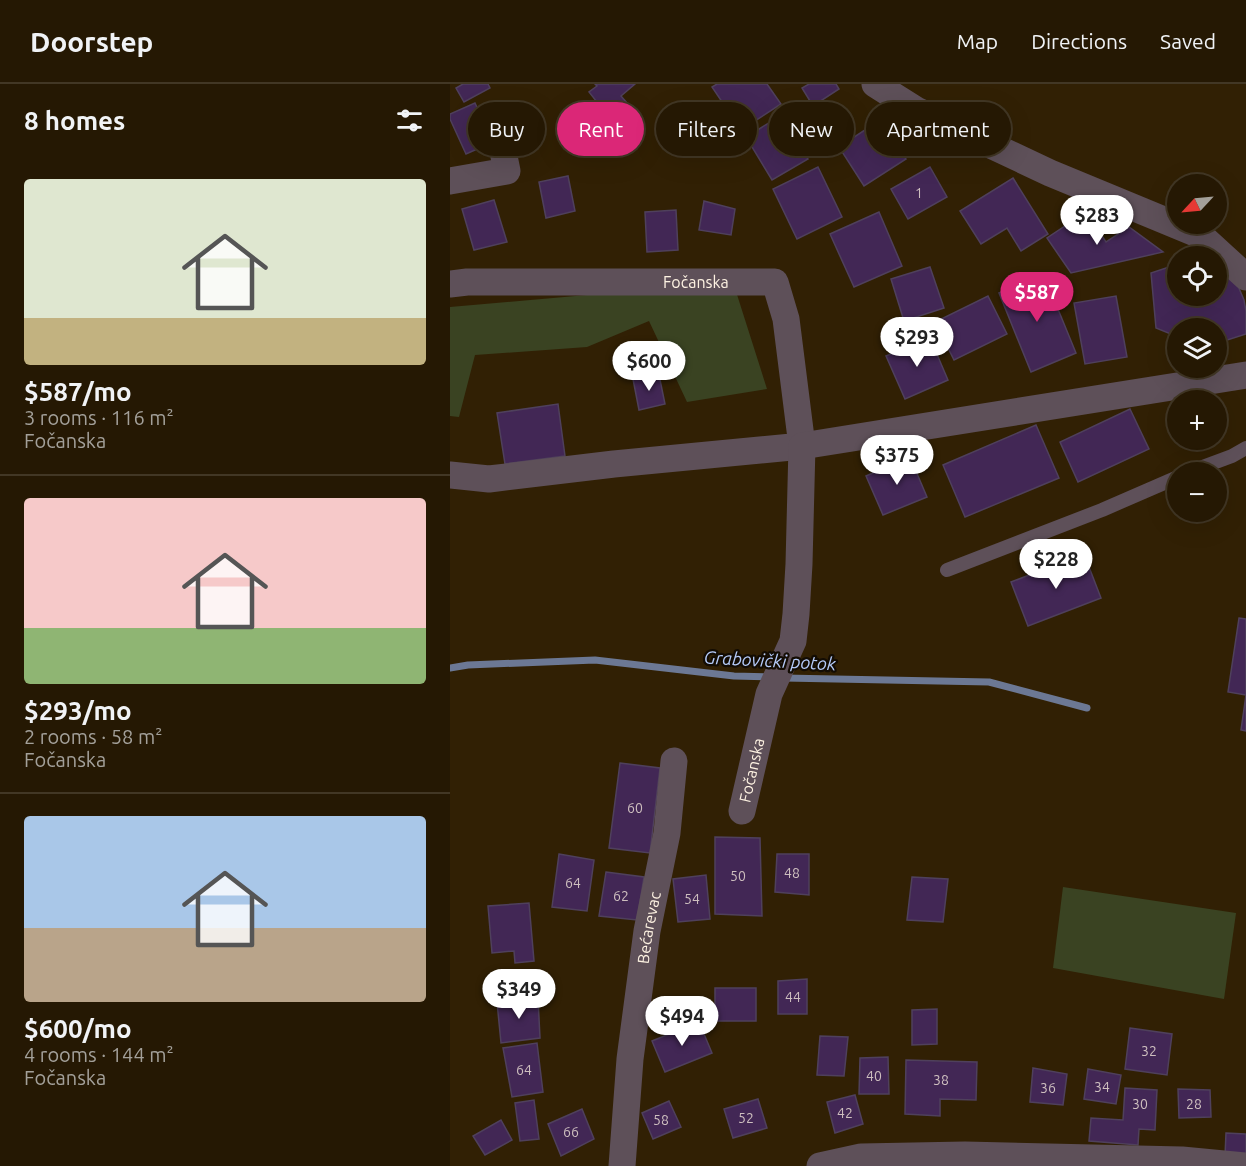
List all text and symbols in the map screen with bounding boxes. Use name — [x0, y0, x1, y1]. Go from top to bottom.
text: Doorstep — [30, 26, 153, 57]
text: Map — [957, 29, 998, 53]
text: Directions — [1031, 29, 1127, 53]
text: Saved — [1160, 29, 1216, 53]
chip: Buy — [468, 102, 545, 156]
chip: Rent — [557, 102, 644, 156]
chip: Filters — [656, 102, 757, 156]
chip: New — [769, 102, 854, 156]
chip: Apartment — [866, 102, 1011, 156]
icon: filters — [393, 104, 426, 137]
text: 8 homes — [24, 106, 125, 135]
north arrow — [1167, 174, 1227, 234]
map controls — [1167, 174, 1227, 522]
house number: 1 — [915, 185, 923, 201]
pin: $283 — [1061, 195, 1133, 246]
text: $283 — [1074, 203, 1120, 226]
icon: home — [171, 218, 279, 326]
button: locate — [1167, 246, 1227, 306]
pin: $587 — [1001, 272, 1073, 323]
street label: Fočanska — [663, 273, 729, 291]
text: $587 — [1014, 280, 1060, 303]
pin: $293 — [881, 317, 953, 368]
button: layers — [1167, 318, 1227, 378]
text: $293 — [894, 325, 940, 348]
pin: $600 — [613, 341, 685, 392]
text: $600 — [626, 349, 672, 372]
text: $587/mo — [24, 377, 132, 406]
button: + — [1167, 390, 1227, 450]
text: 3 rooms · 116 m² — [24, 406, 174, 429]
text: Fočanska — [24, 429, 106, 452]
pin: $375 — [861, 435, 933, 486]
text: $375 — [874, 443, 920, 466]
button: − — [1167, 462, 1227, 522]
icon: home — [171, 537, 279, 645]
pin: $228 — [1020, 539, 1092, 590]
text: $228 — [1033, 547, 1079, 570]
water label: Grabovički potok — [703, 647, 837, 673]
text: $293/mo — [24, 696, 132, 725]
text: 2 rooms · 58 m² — [24, 725, 162, 748]
street label: Fočanska — [735, 736, 768, 804]
text: Fočanska — [24, 748, 106, 771]
house number: 60 — [627, 800, 643, 816]
icon: home — [171, 855, 279, 963]
house number: 48 — [784, 865, 800, 881]
house number: 50 — [730, 868, 746, 884]
house number: 64 — [565, 875, 581, 891]
house number: 62 — [613, 888, 629, 904]
street label: Bećarevac — [634, 889, 664, 965]
house number: 54 — [684, 891, 700, 907]
pin: $349 — [483, 969, 555, 1020]
text: $349 — [496, 977, 542, 1000]
house number: 44 — [785, 989, 801, 1005]
pin: $494 — [646, 996, 718, 1047]
text: $494 — [659, 1004, 705, 1027]
text: $600/mo — [24, 1014, 132, 1043]
text: 4 rooms · 144 m² — [24, 1043, 174, 1066]
house number: 32 — [1141, 1043, 1157, 1059]
house number: 64 — [516, 1062, 532, 1078]
text: Fočanska — [24, 1066, 106, 1089]
house number: 40 — [866, 1068, 882, 1084]
house number: 38 — [933, 1072, 949, 1088]
house number: 34 — [1094, 1079, 1110, 1095]
house number: 36 — [1040, 1080, 1056, 1096]
house number: 30 — [1132, 1096, 1148, 1112]
house number: 28 — [1186, 1096, 1202, 1112]
house number: 42 — [837, 1105, 853, 1121]
house number: 52 — [738, 1110, 754, 1126]
house number: 58 — [653, 1112, 669, 1128]
house number: 66 — [563, 1124, 579, 1140]

